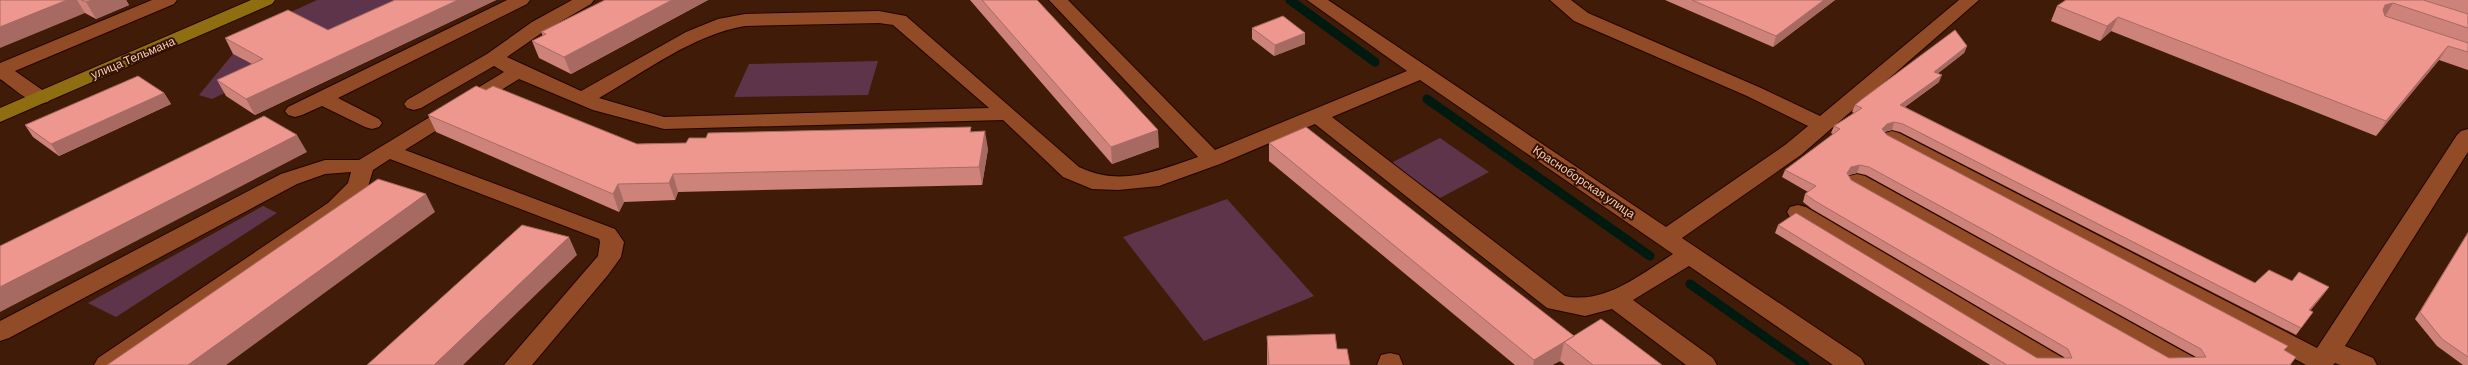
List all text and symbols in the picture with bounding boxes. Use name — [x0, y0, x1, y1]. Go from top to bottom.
street label: улица Тельмана — [89, 33, 177, 82]
street label: Красноборская улица — [1530, 142, 1638, 222]

